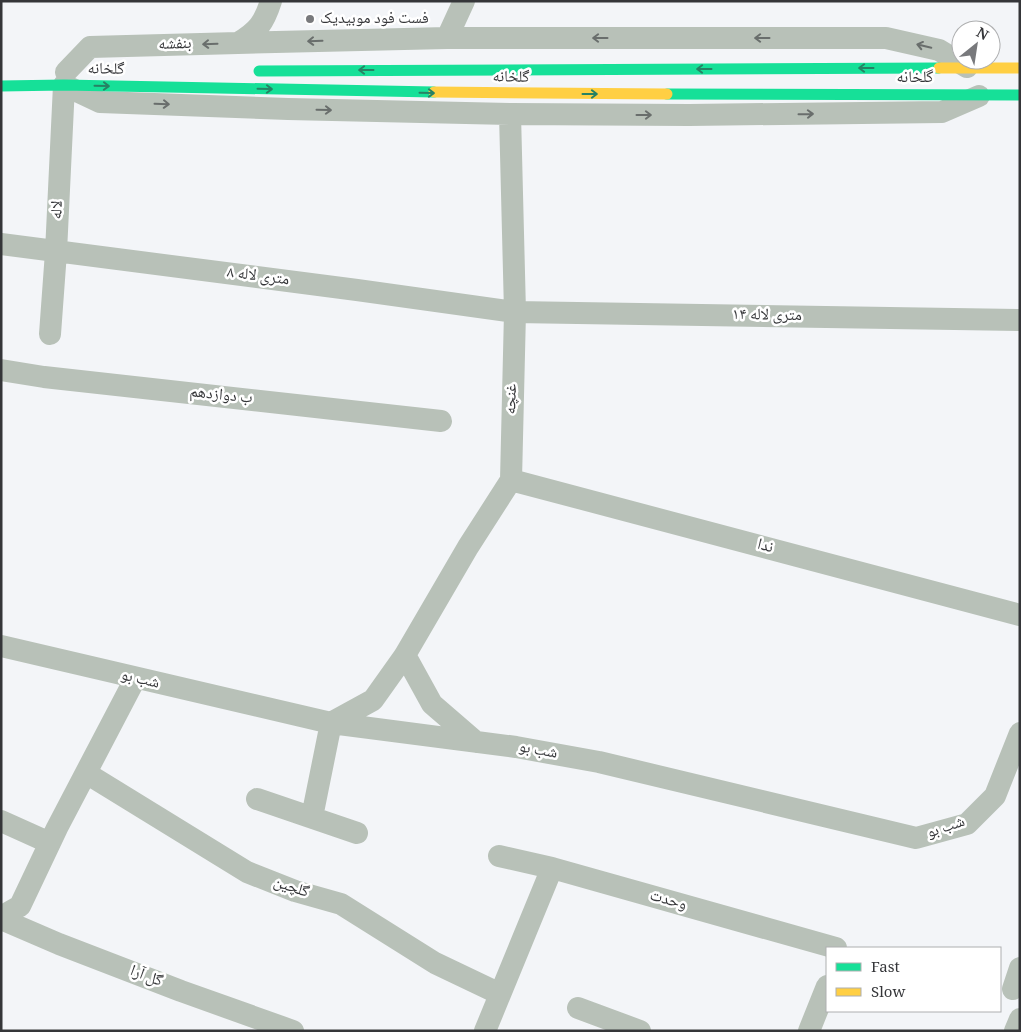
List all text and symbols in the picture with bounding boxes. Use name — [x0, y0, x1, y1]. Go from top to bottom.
place label: فست فود موبیدیک — [320, 6, 429, 33]
marker: فست فود موبیدیک — [304, 13, 316, 25]
north arrow — [951, 20, 1001, 70]
text: N — [971, 22, 992, 49]
street label: بنفشه — [158, 31, 192, 59]
one-way arrow — [592, 33, 608, 43]
one-way arrow — [755, 33, 771, 43]
one-way arrow — [307, 36, 324, 46]
one-way arrow — [202, 39, 218, 49]
one-way arrow — [916, 41, 932, 50]
street label: گلخانه — [87, 56, 125, 84]
one-way arrow — [858, 63, 874, 73]
street label: گلخانه — [492, 64, 530, 92]
one-way arrow — [696, 64, 712, 74]
one-way arrow — [358, 65, 374, 75]
street label: گلخانه — [897, 65, 934, 92]
one-way arrow — [94, 81, 110, 91]
one-way arrow — [256, 84, 273, 94]
one-way arrow — [419, 88, 435, 97]
one-way arrow — [582, 89, 598, 99]
one-way arrow — [153, 100, 169, 109]
one-way arrow — [316, 105, 332, 114]
one-way arrow — [798, 109, 814, 119]
one-way arrow — [636, 110, 652, 120]
street label: لاله — [44, 200, 72, 220]
street label: ۸ متری لاله — [225, 260, 291, 294]
street label: ۱۴ متری لاله — [732, 302, 802, 330]
street label: ب دوازدهم — [188, 379, 254, 413]
street label: غنچه — [498, 383, 526, 415]
street label: ندا — [754, 532, 776, 562]
street label: شب بو — [118, 662, 162, 698]
street label: شب بو — [516, 734, 560, 768]
street label: شب بو — [923, 809, 969, 847]
street label: گلچین — [269, 869, 313, 907]
street label: وحدت — [646, 883, 690, 919]
legend — [826, 947, 1001, 1012]
text: Fast — [871, 956, 900, 982]
street label: گل آرا — [126, 958, 167, 996]
text: Slow — [871, 981, 905, 1007]

